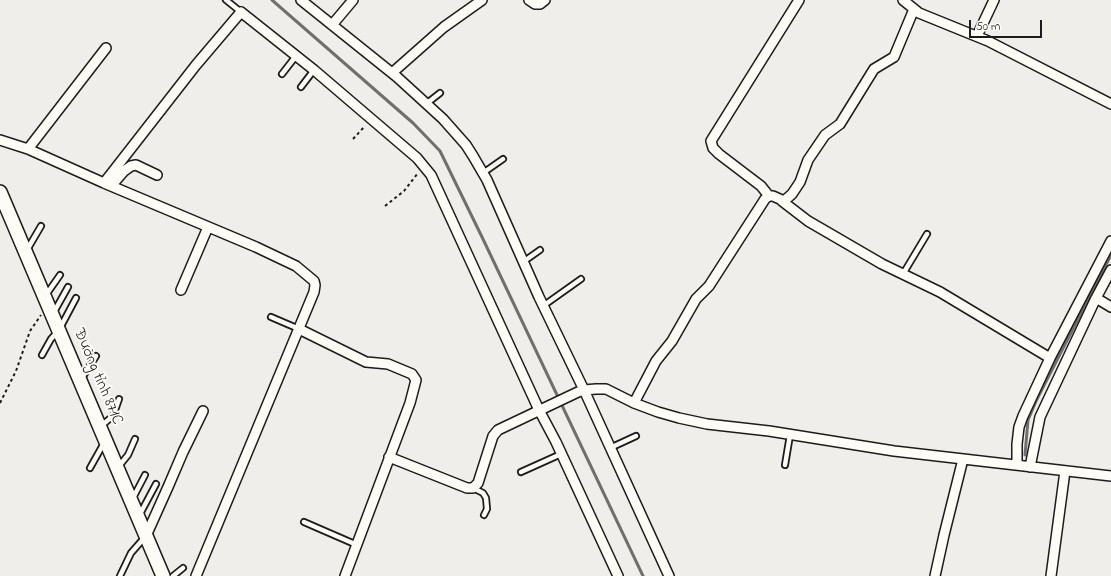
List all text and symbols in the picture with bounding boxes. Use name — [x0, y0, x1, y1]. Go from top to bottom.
scale bar — [971, 12, 1044, 38]
text: 50 m — [976, 18, 1000, 36]
street label: Đường tỉnh 871C — [68, 326, 126, 428]

